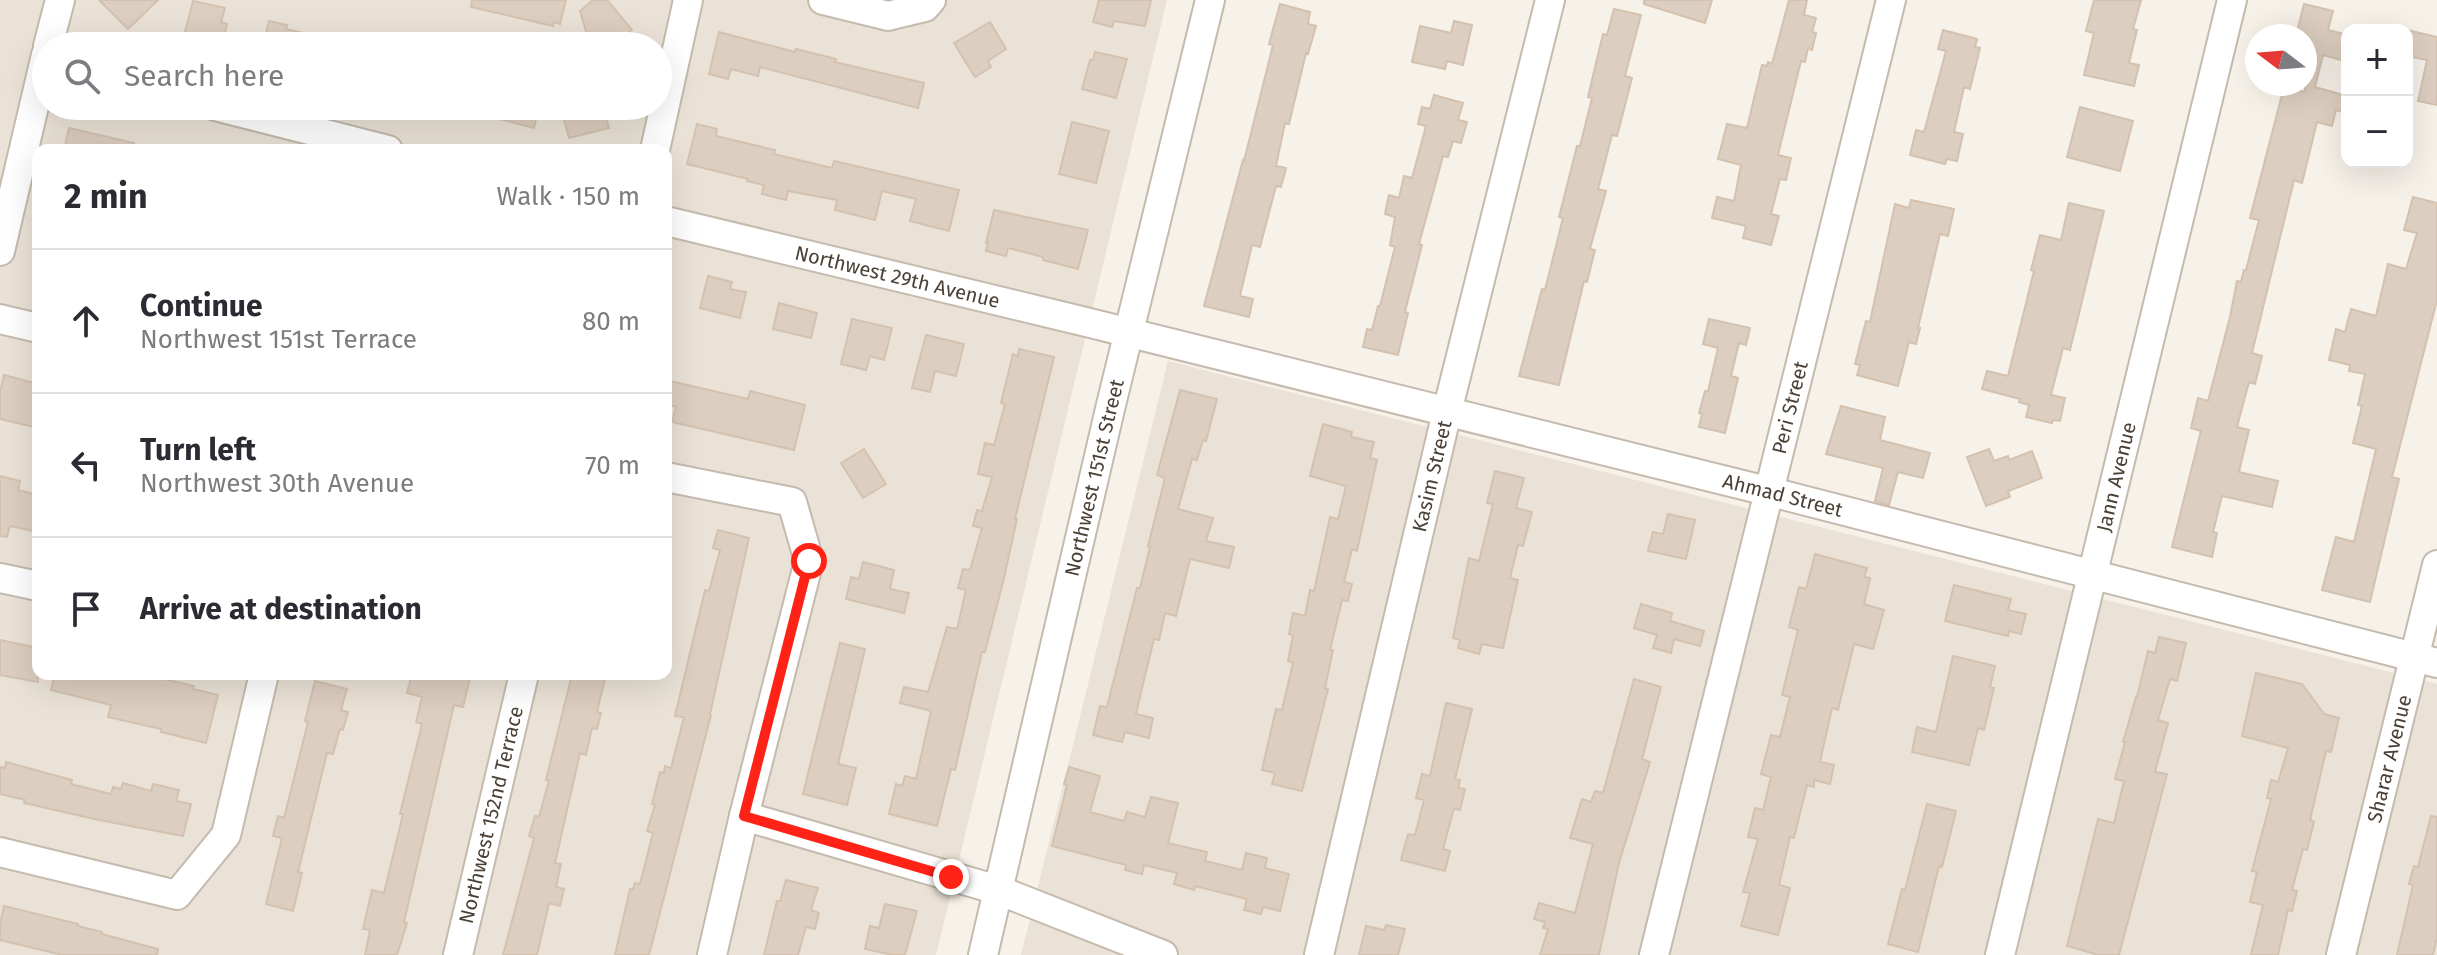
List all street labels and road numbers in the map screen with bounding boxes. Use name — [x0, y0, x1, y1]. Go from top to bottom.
street label: Northwest 29th Avenue — [792, 240, 1002, 313]
street label: Peri Street — [1767, 358, 1813, 457]
street label: Northwest 151st Street — [1059, 376, 1129, 579]
street label: Kasim Street — [1407, 417, 1457, 534]
street label: Jann Avenue — [2091, 420, 2141, 534]
street label: Ahmad Street — [1720, 469, 1846, 522]
street label: Sharar Avenue — [2362, 692, 2417, 825]
street label: Northwest 152nd Terrace — [454, 704, 528, 926]

